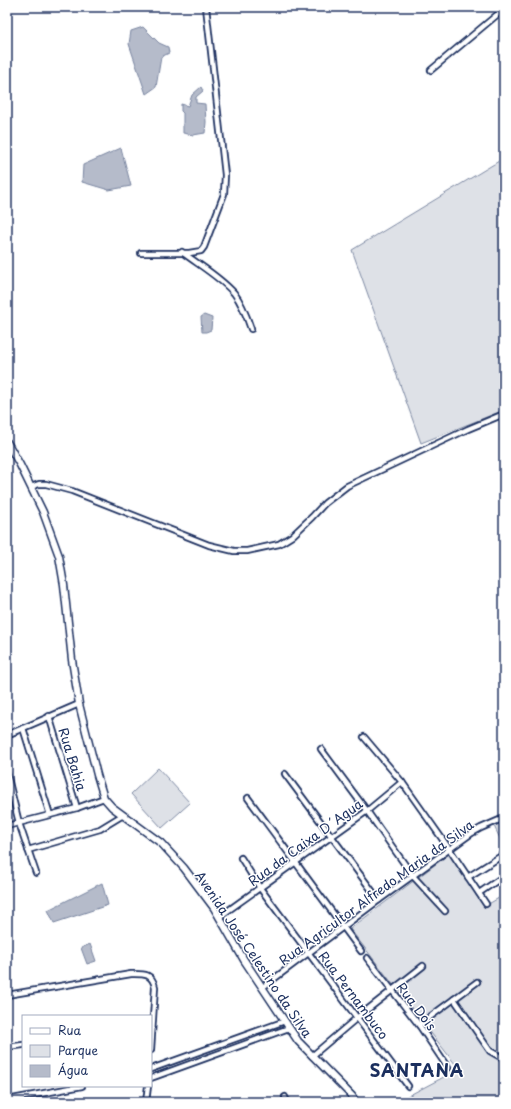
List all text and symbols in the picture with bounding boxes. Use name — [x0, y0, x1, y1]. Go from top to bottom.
street label: Rua Bahia — [54, 725, 92, 793]
street label: Rua da Caixa D´Agua — [244, 793, 367, 890]
street label: Rua Agricultor Alfredo Maria da Silva — [275, 815, 477, 969]
street label: Avenida José Celestino da Silva — [191, 867, 317, 1041]
street label: Rua Pernambuco — [315, 947, 393, 1043]
street label: Rua Dois — [393, 978, 441, 1034]
legend — [22, 1015, 152, 1087]
text: Rua — [58, 1021, 82, 1039]
text: Parque — [58, 1041, 98, 1059]
district label: SANTANA — [370, 1057, 464, 1083]
text: Água — [58, 1061, 89, 1079]

